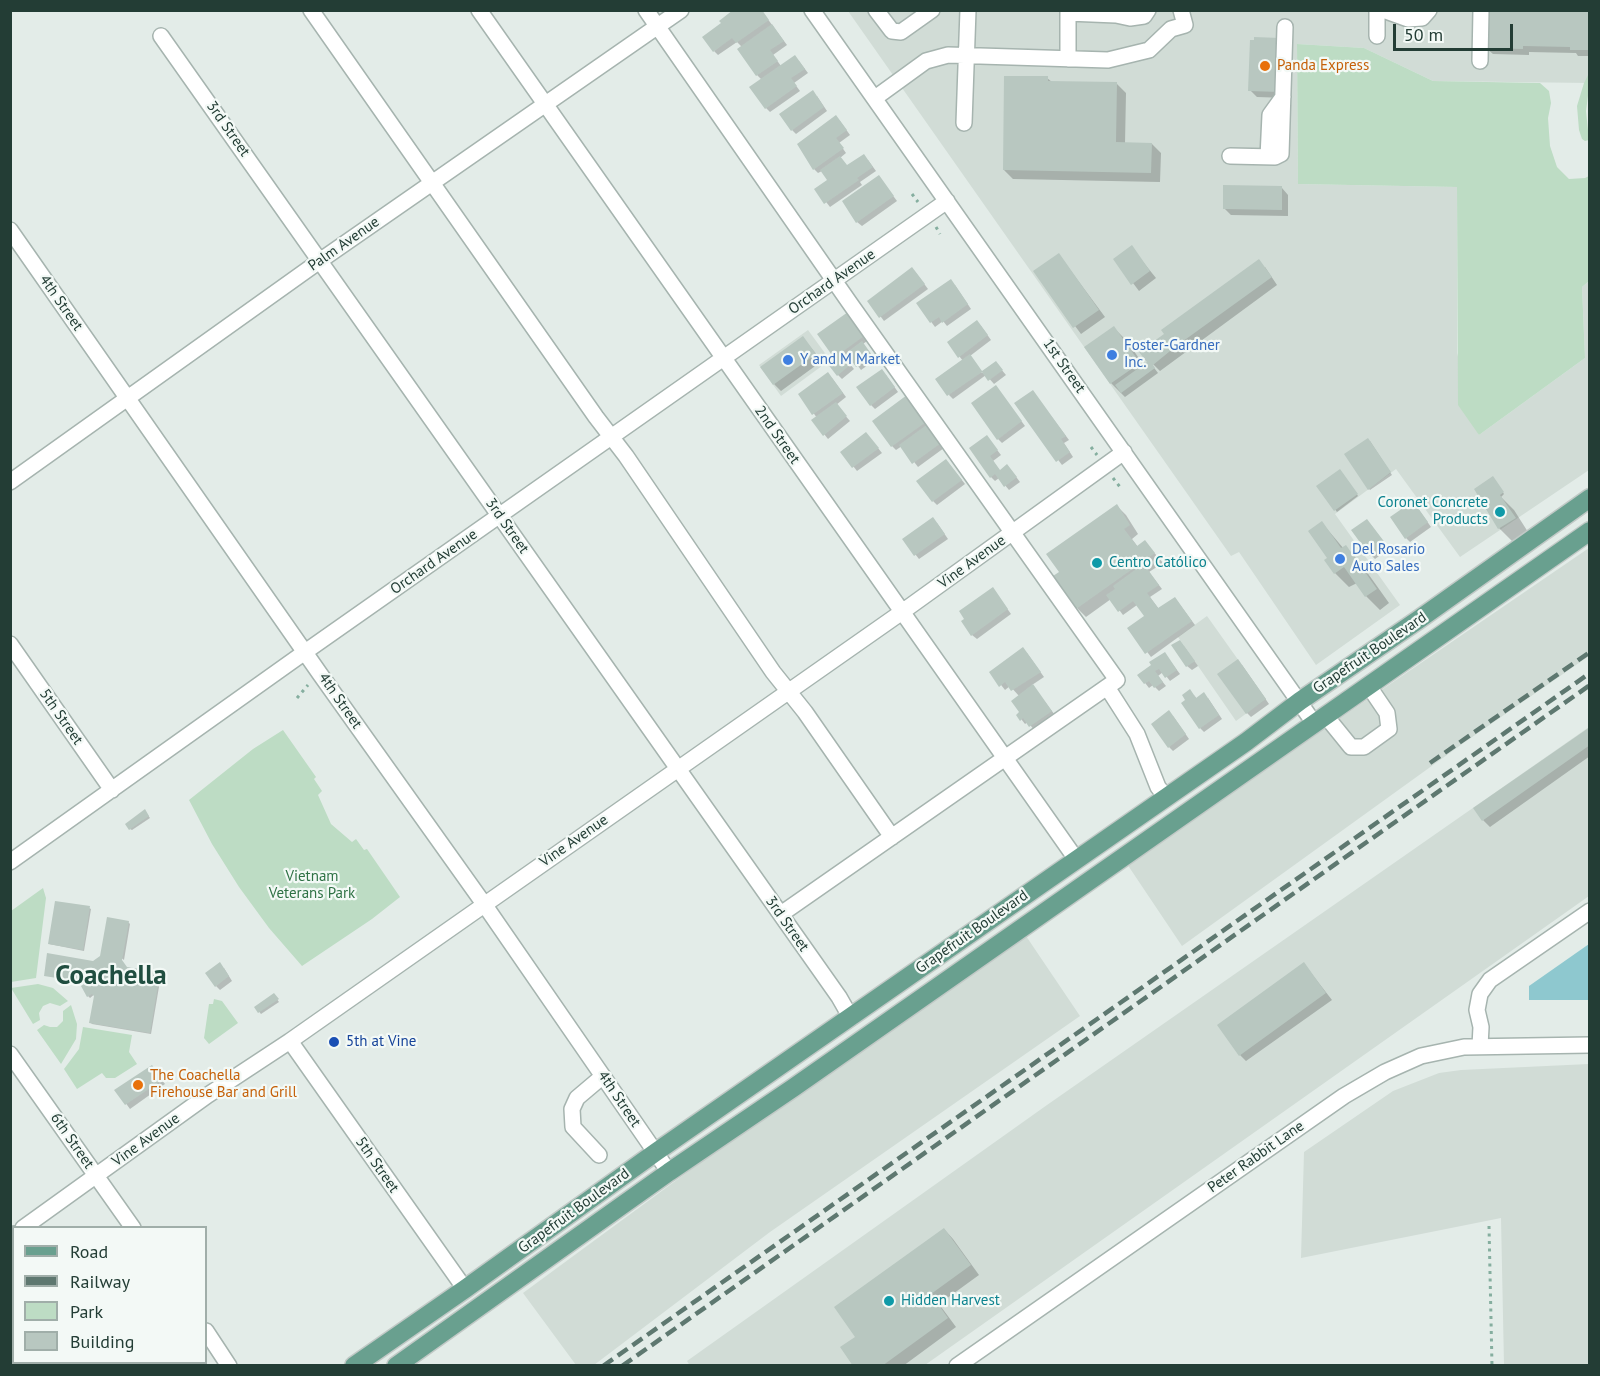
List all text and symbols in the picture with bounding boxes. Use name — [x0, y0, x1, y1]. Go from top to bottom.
scale bar — [1396, 12, 1516, 50]
text: 50 m — [1404, 23, 1443, 46]
place label: Panda Express — [1277, 57, 1369, 75]
marker: Panda Express — [1258, 59, 1272, 73]
street label: 3rd Street — [202, 98, 254, 160]
street label: Palm Avenue — [305, 213, 383, 275]
street label: Orchard Avenue — [785, 245, 879, 319]
street label: 4th Street — [35, 272, 87, 334]
street label: 1st Street — [1039, 335, 1089, 397]
place label: Foster-Gardner Inc. — [1124, 337, 1220, 372]
marker: Foster-Gardner Inc. — [1105, 348, 1119, 362]
place label: Y and M Market — [800, 351, 900, 369]
marker: Y and M Market — [781, 353, 795, 367]
street label: 2nd Street — [750, 402, 804, 468]
place label: Coronet Concrete Products — [1378, 494, 1488, 529]
street label: 3rd Street — [481, 495, 533, 557]
marker: Coronet Concrete Products — [1493, 505, 1507, 519]
street label: Orchard Avenue — [387, 525, 481, 599]
street label: Vine Avenue — [935, 531, 1009, 593]
place label: Del Rosario Auto Sales — [1352, 541, 1425, 576]
marker: Del Rosario Auto Sales — [1333, 552, 1347, 566]
place label: Centro Católico — [1109, 554, 1207, 572]
marker: Centro Católico — [1090, 556, 1104, 570]
street label: Grapefruit Boulevard — [1310, 608, 1430, 698]
street label: 4th Street — [314, 670, 366, 732]
street label: 5th Street — [35, 686, 87, 748]
street label: Vine Avenue — [536, 811, 612, 871]
park label: Vietnam Veterans Park — [269, 868, 355, 903]
street label: Grapefruit Boulevard — [912, 887, 1032, 977]
street label: 3rd Street — [761, 893, 813, 955]
district label: Coachella — [55, 960, 167, 992]
place label: 5th at Vine — [346, 1033, 416, 1051]
marker: 5th at Vine — [327, 1035, 341, 1049]
place label: The Coachella Firehouse Bar and Grill — [150, 1067, 297, 1102]
street label: 4th Street — [594, 1068, 644, 1130]
marker: The Coachella Firehouse Bar and Grill — [131, 1078, 145, 1092]
street label: Vine Avenue — [109, 1109, 183, 1171]
street label: 6th Street — [46, 1110, 98, 1172]
street label: Peter Rabbit Lane — [1204, 1117, 1308, 1197]
street label: 5th Street — [351, 1134, 403, 1196]
street label: Grapefruit Boulevard — [515, 1165, 633, 1257]
legend — [12, 1226, 207, 1364]
text: Road — [70, 1240, 108, 1263]
text: Railway — [70, 1270, 130, 1293]
place label: Hidden Harvest — [901, 1292, 1000, 1310]
marker: Hidden Harvest — [882, 1294, 896, 1308]
text: Park — [70, 1300, 103, 1323]
text: Building — [70, 1330, 134, 1353]

